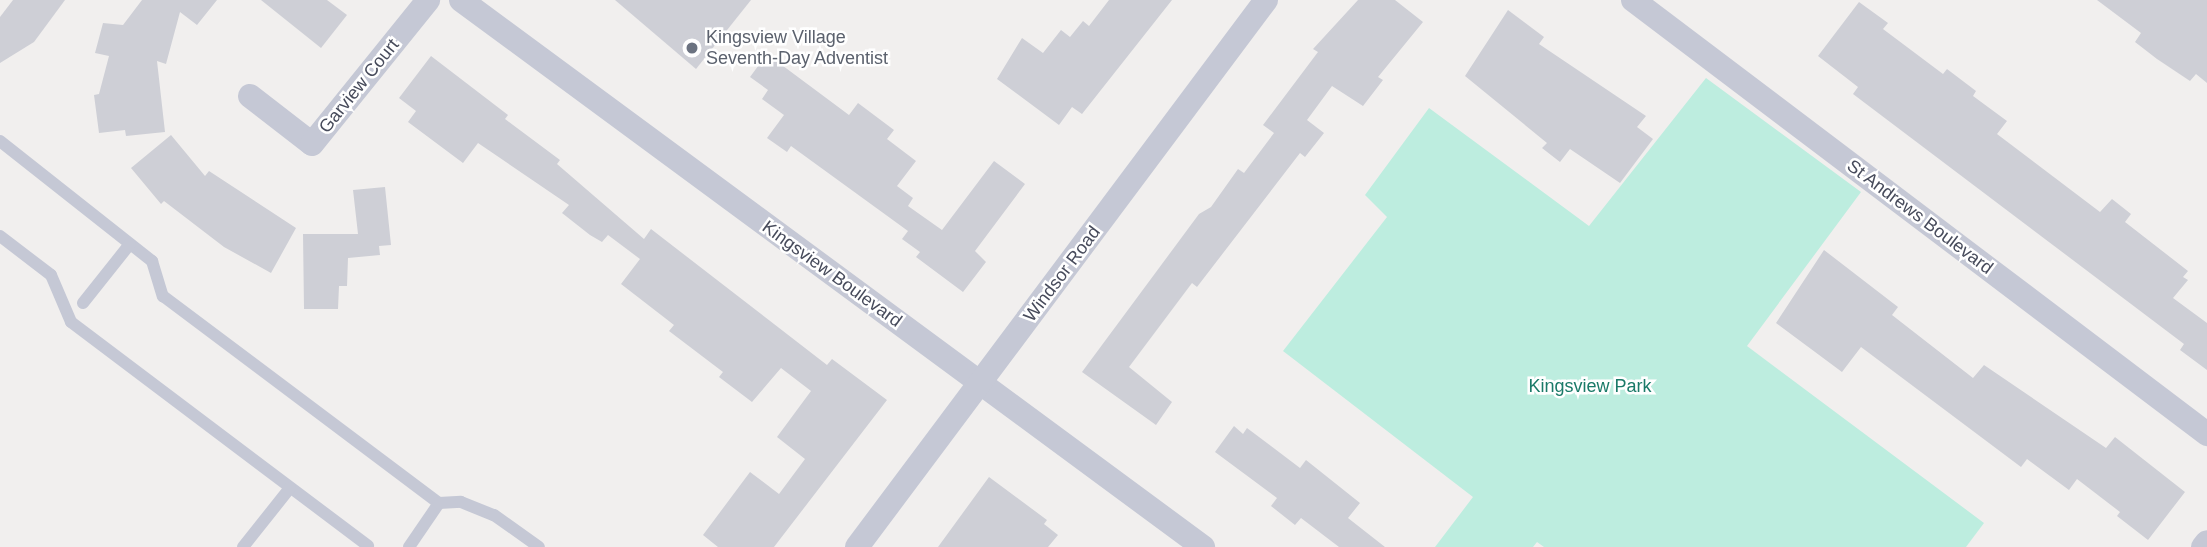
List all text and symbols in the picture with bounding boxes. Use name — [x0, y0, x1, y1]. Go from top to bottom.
place label: Kingsview Village Seventh-Day Adventist — [706, 27, 889, 70]
street label: Garview Court — [314, 35, 404, 137]
marker: Kingsview Village Seventh-Day Adventist — [684, 40, 700, 56]
street label: St Andrews Boulevard — [1842, 155, 1998, 279]
street label: Kingsview Boulevard — [758, 216, 906, 332]
street label: Windsor Road — [1019, 222, 1105, 326]
park label: Kingsview Park — [1528, 375, 1652, 397]

